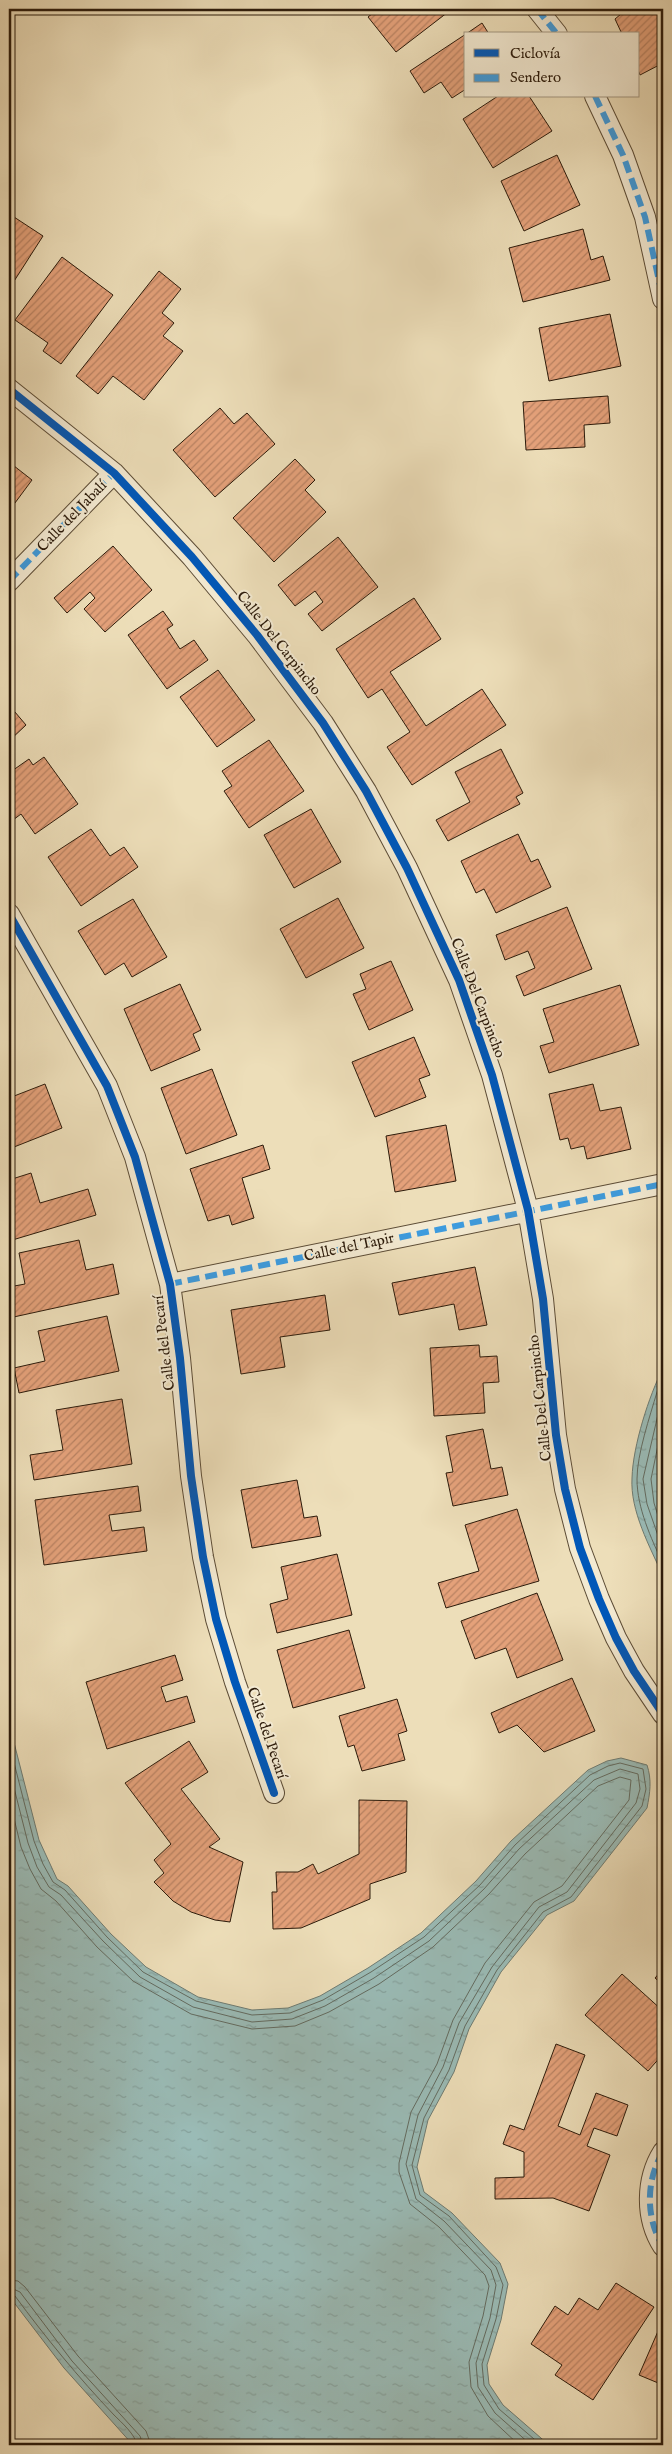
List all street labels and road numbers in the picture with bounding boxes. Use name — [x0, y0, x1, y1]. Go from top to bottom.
street label: Calle del Jabalí — [33, 475, 112, 556]
street label: Calle Del Carpincho — [232, 587, 326, 699]
street label: Calle Del Carpincho — [446, 935, 510, 1061]
street label: Calle del Tapir — [302, 1228, 396, 1266]
street label: Calle del Pecarí — [149, 1293, 179, 1392]
street label: Calle Del Carpincho — [524, 1334, 556, 1462]
street label: Calle del Pecarí — [242, 1685, 292, 1782]

